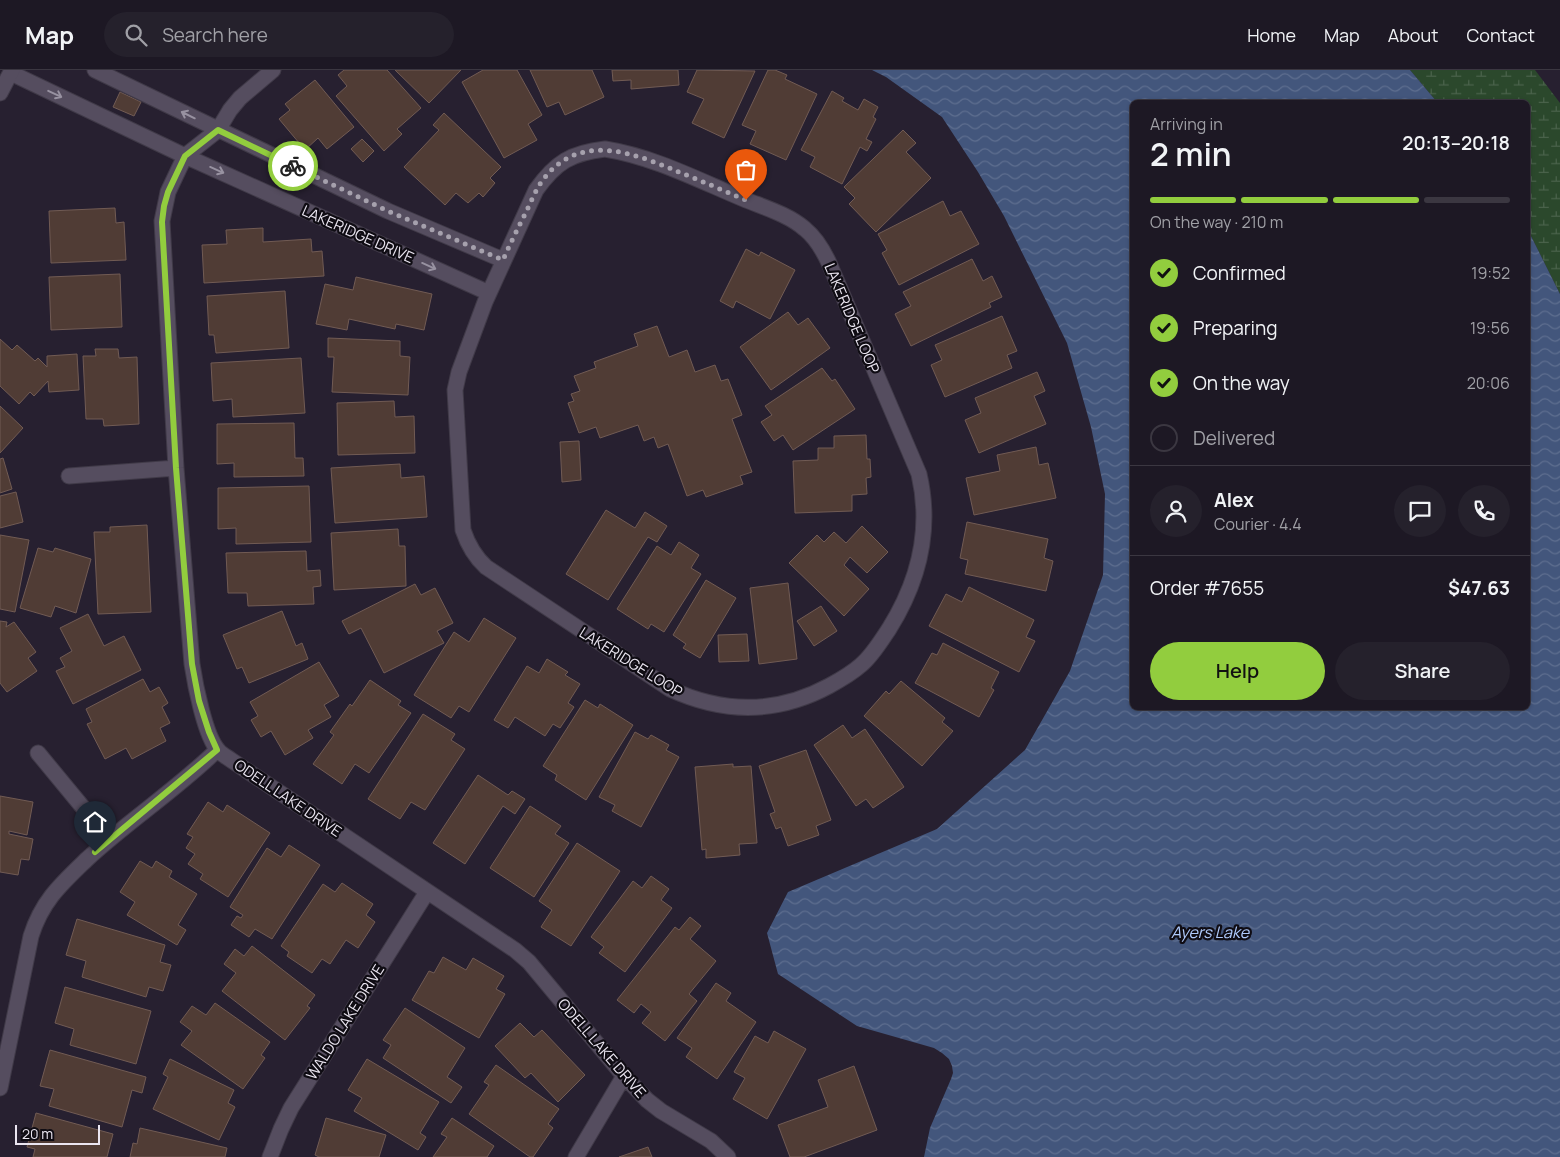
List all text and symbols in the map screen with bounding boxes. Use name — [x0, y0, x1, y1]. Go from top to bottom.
search box — [104, 12, 454, 57]
text: Map — [25, 18, 74, 51]
icon: search — [122, 21, 150, 49]
text: Search here — [162, 22, 268, 48]
text: Home — [1247, 23, 1296, 47]
text: Map — [1324, 23, 1360, 47]
text: About — [1388, 23, 1438, 47]
text: Contact — [1466, 23, 1535, 47]
one-way arrow — [47, 89, 62, 99]
one-way arrow — [181, 110, 196, 119]
text: Arriving in — [1150, 113, 1223, 135]
text: 20:13–20:18 — [1402, 130, 1510, 156]
text: 2 min — [1150, 132, 1232, 176]
courier — [268, 141, 318, 191]
pin — [725, 149, 767, 200]
icon: bike — [279, 152, 307, 180]
icon: bag — [732, 156, 760, 184]
one-way arrow — [210, 166, 225, 176]
street label: LAKERIDGE DRIVE — [299, 200, 417, 268]
text: On the way · 210 m — [1150, 211, 1283, 233]
icon: check — [1150, 259, 1178, 287]
street label: LAKERIDGE LOOP — [819, 260, 885, 376]
text: Confirmed — [1193, 260, 1286, 286]
one-way arrow — [421, 261, 436, 271]
text: 19:52 — [1471, 262, 1510, 284]
icon: check — [1150, 314, 1178, 342]
text: Preparing — [1193, 315, 1278, 341]
text: 19:56 — [1470, 317, 1510, 339]
icon: check — [1150, 369, 1178, 397]
text: On the way — [1193, 370, 1290, 396]
text: 20:06 — [1467, 372, 1510, 394]
text: Delivered — [1193, 425, 1275, 451]
button: person — [1150, 485, 1202, 537]
button: chat — [1394, 485, 1446, 537]
button: phone — [1458, 485, 1510, 537]
text: Alex — [1214, 487, 1254, 513]
text: Courier · 4.4 — [1214, 513, 1302, 535]
text: Order #7655 — [1150, 575, 1264, 601]
text: $47.63 — [1448, 575, 1510, 601]
street label: LAKERIDGE LOOP — [575, 622, 687, 702]
button: Help — [1150, 642, 1325, 700]
button: Share — [1335, 642, 1510, 700]
street label: ODELL LAKE DRIVE — [230, 754, 346, 842]
pin — [74, 801, 116, 852]
icon: home — [81, 808, 109, 836]
water label: Ayers Lake — [1171, 921, 1251, 943]
street label: WALDO LAKE DRIVE — [301, 960, 389, 1084]
street label: ODELL LAKE DRIVE — [553, 994, 651, 1102]
scale bar — [15, 1122, 100, 1145]
text: 20 m — [22, 1124, 53, 1143]

